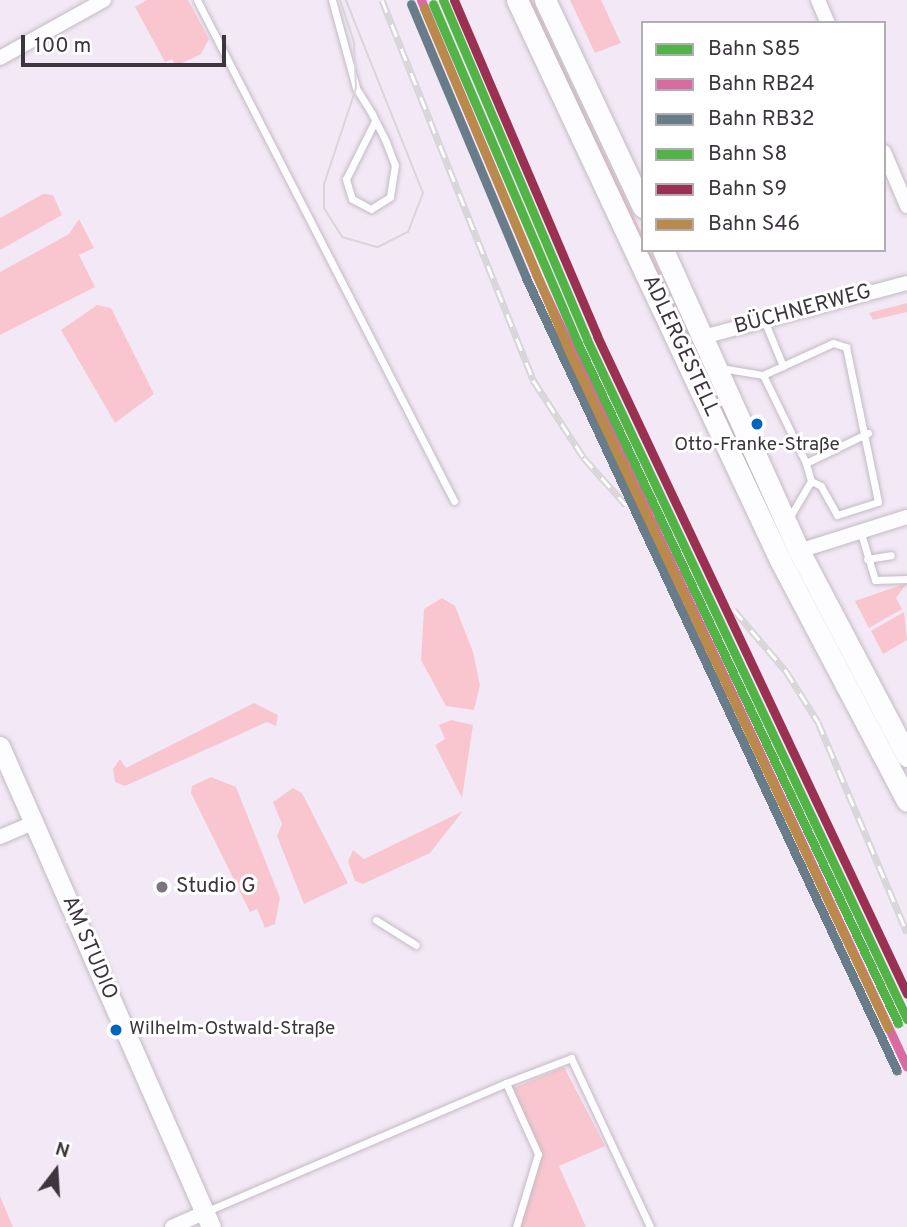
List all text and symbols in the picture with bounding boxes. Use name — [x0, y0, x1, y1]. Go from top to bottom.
scale bar — [24, 21, 229, 65]
legend — [641, 21, 886, 252]
text: 100 m — [34, 33, 91, 60]
text: Bahn S85 — [708, 36, 800, 63]
text: Bahn RB24 — [708, 71, 815, 98]
text: Bahn RB32 — [708, 106, 815, 133]
text: Bahn S8 — [708, 141, 787, 168]
text: Bahn S9 — [708, 176, 787, 203]
text: Bahn S46 — [708, 211, 800, 238]
street label: ADLERGESTELL — [636, 271, 724, 421]
street label: BÜCHNERWEG — [732, 280, 874, 340]
marker: Otto-Franke-Straße — [750, 417, 764, 431]
place label: Otto-Franke-Straße — [674, 435, 840, 457]
place label: Studio G — [176, 874, 256, 900]
marker: Studio G — [154, 879, 170, 895]
street label: AM STUDIO — [56, 892, 122, 1004]
place label: Wilhelm-Ostwald-Straße — [129, 1019, 335, 1041]
marker: Wilhelm-Ostwald-Straße — [109, 1023, 123, 1037]
north arrow — [21, 1136, 91, 1206]
text: N — [52, 1137, 72, 1164]

